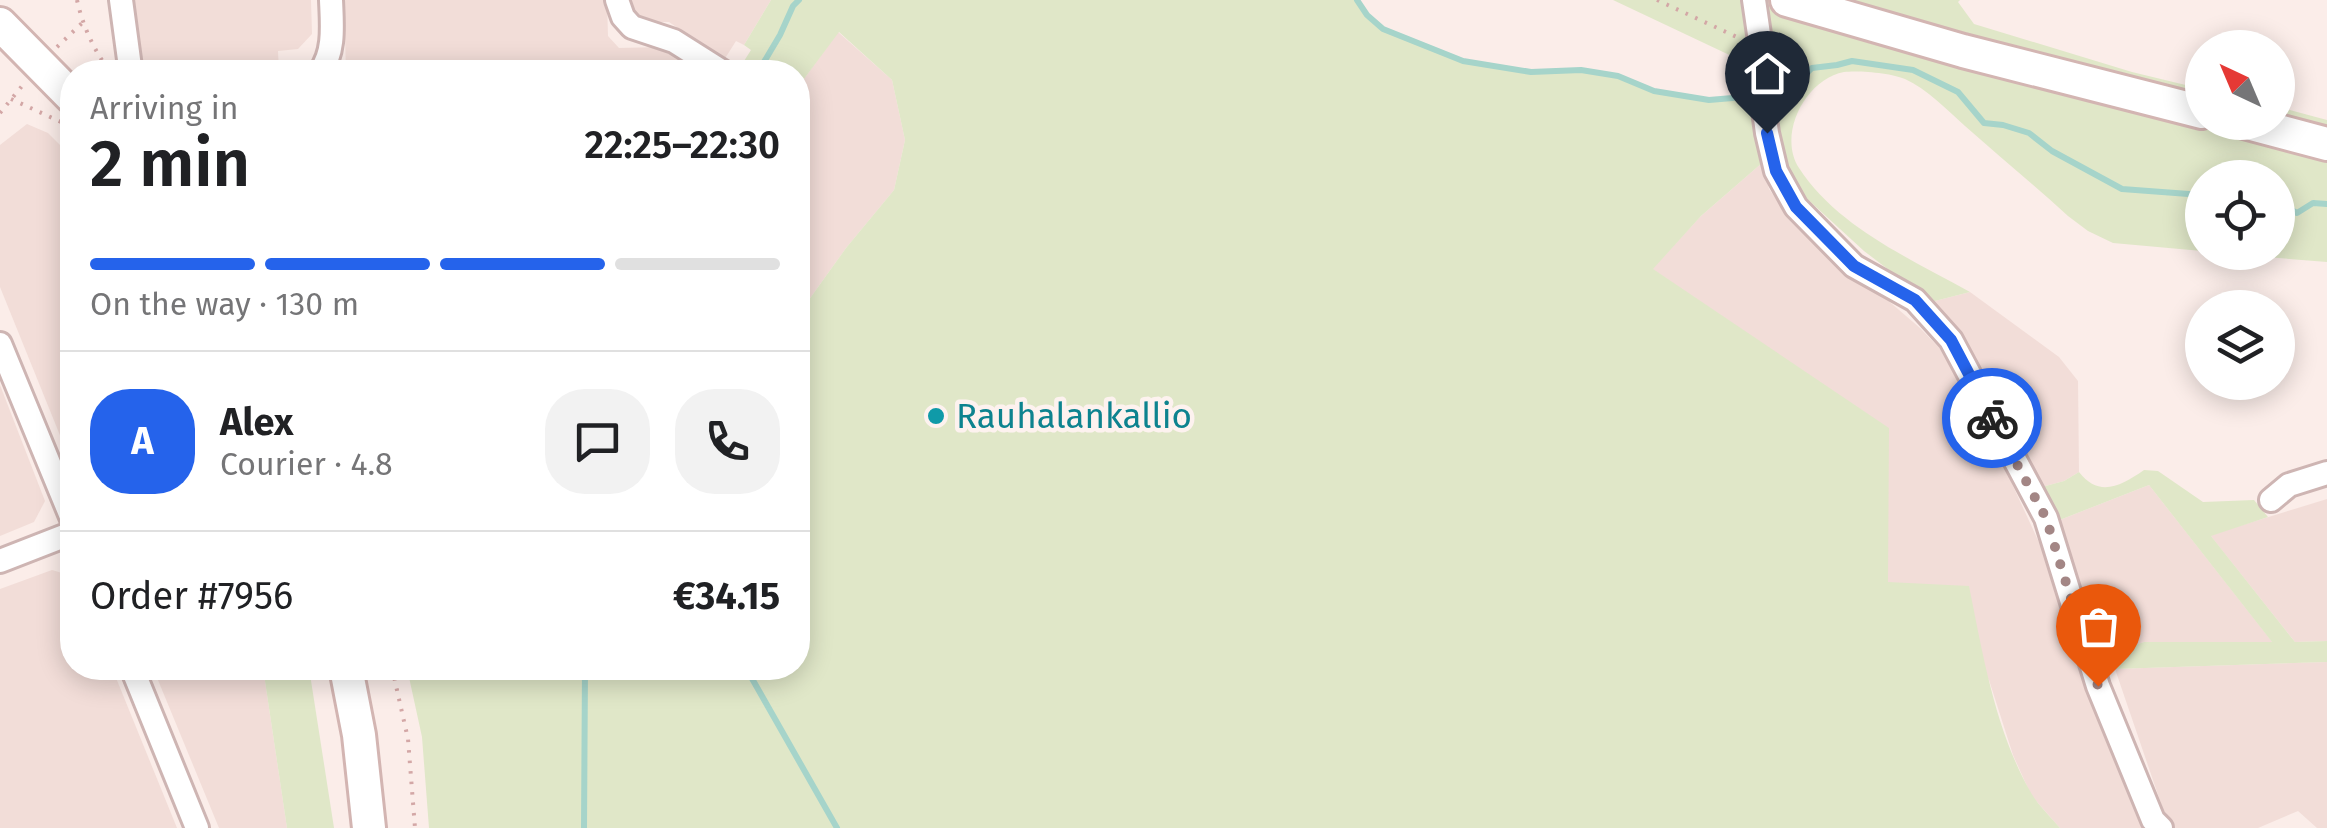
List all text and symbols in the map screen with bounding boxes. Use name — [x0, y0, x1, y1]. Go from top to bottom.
north arrow — [2185, 30, 2295, 140]
map controls — [2185, 30, 2295, 400]
pin — [1725, 31, 1810, 134]
icon: home — [1740, 46, 1795, 101]
text: Arriving in — [90, 89, 238, 127]
text: 22:25–22:30 — [585, 122, 780, 168]
text: 2 min — [90, 125, 250, 203]
button: locate — [2185, 160, 2295, 270]
text: On the way · 130 m — [90, 285, 359, 323]
button: layers — [2185, 290, 2295, 400]
courier — [1942, 368, 2042, 468]
button: chat — [545, 389, 650, 494]
button: phone — [675, 389, 780, 494]
icon: bike — [1965, 391, 2020, 446]
place label: Rauhalankallio — [956, 395, 1192, 437]
text: Alex — [220, 399, 293, 445]
marker: Rauhalankallio — [925, 405, 947, 427]
text: A — [131, 418, 154, 464]
text: Courier · 4.8 — [220, 445, 393, 483]
text: Order #7956 — [90, 573, 293, 619]
text: €34.15 — [673, 573, 780, 619]
pin — [2056, 584, 2141, 687]
icon: bag — [2071, 599, 2126, 654]

